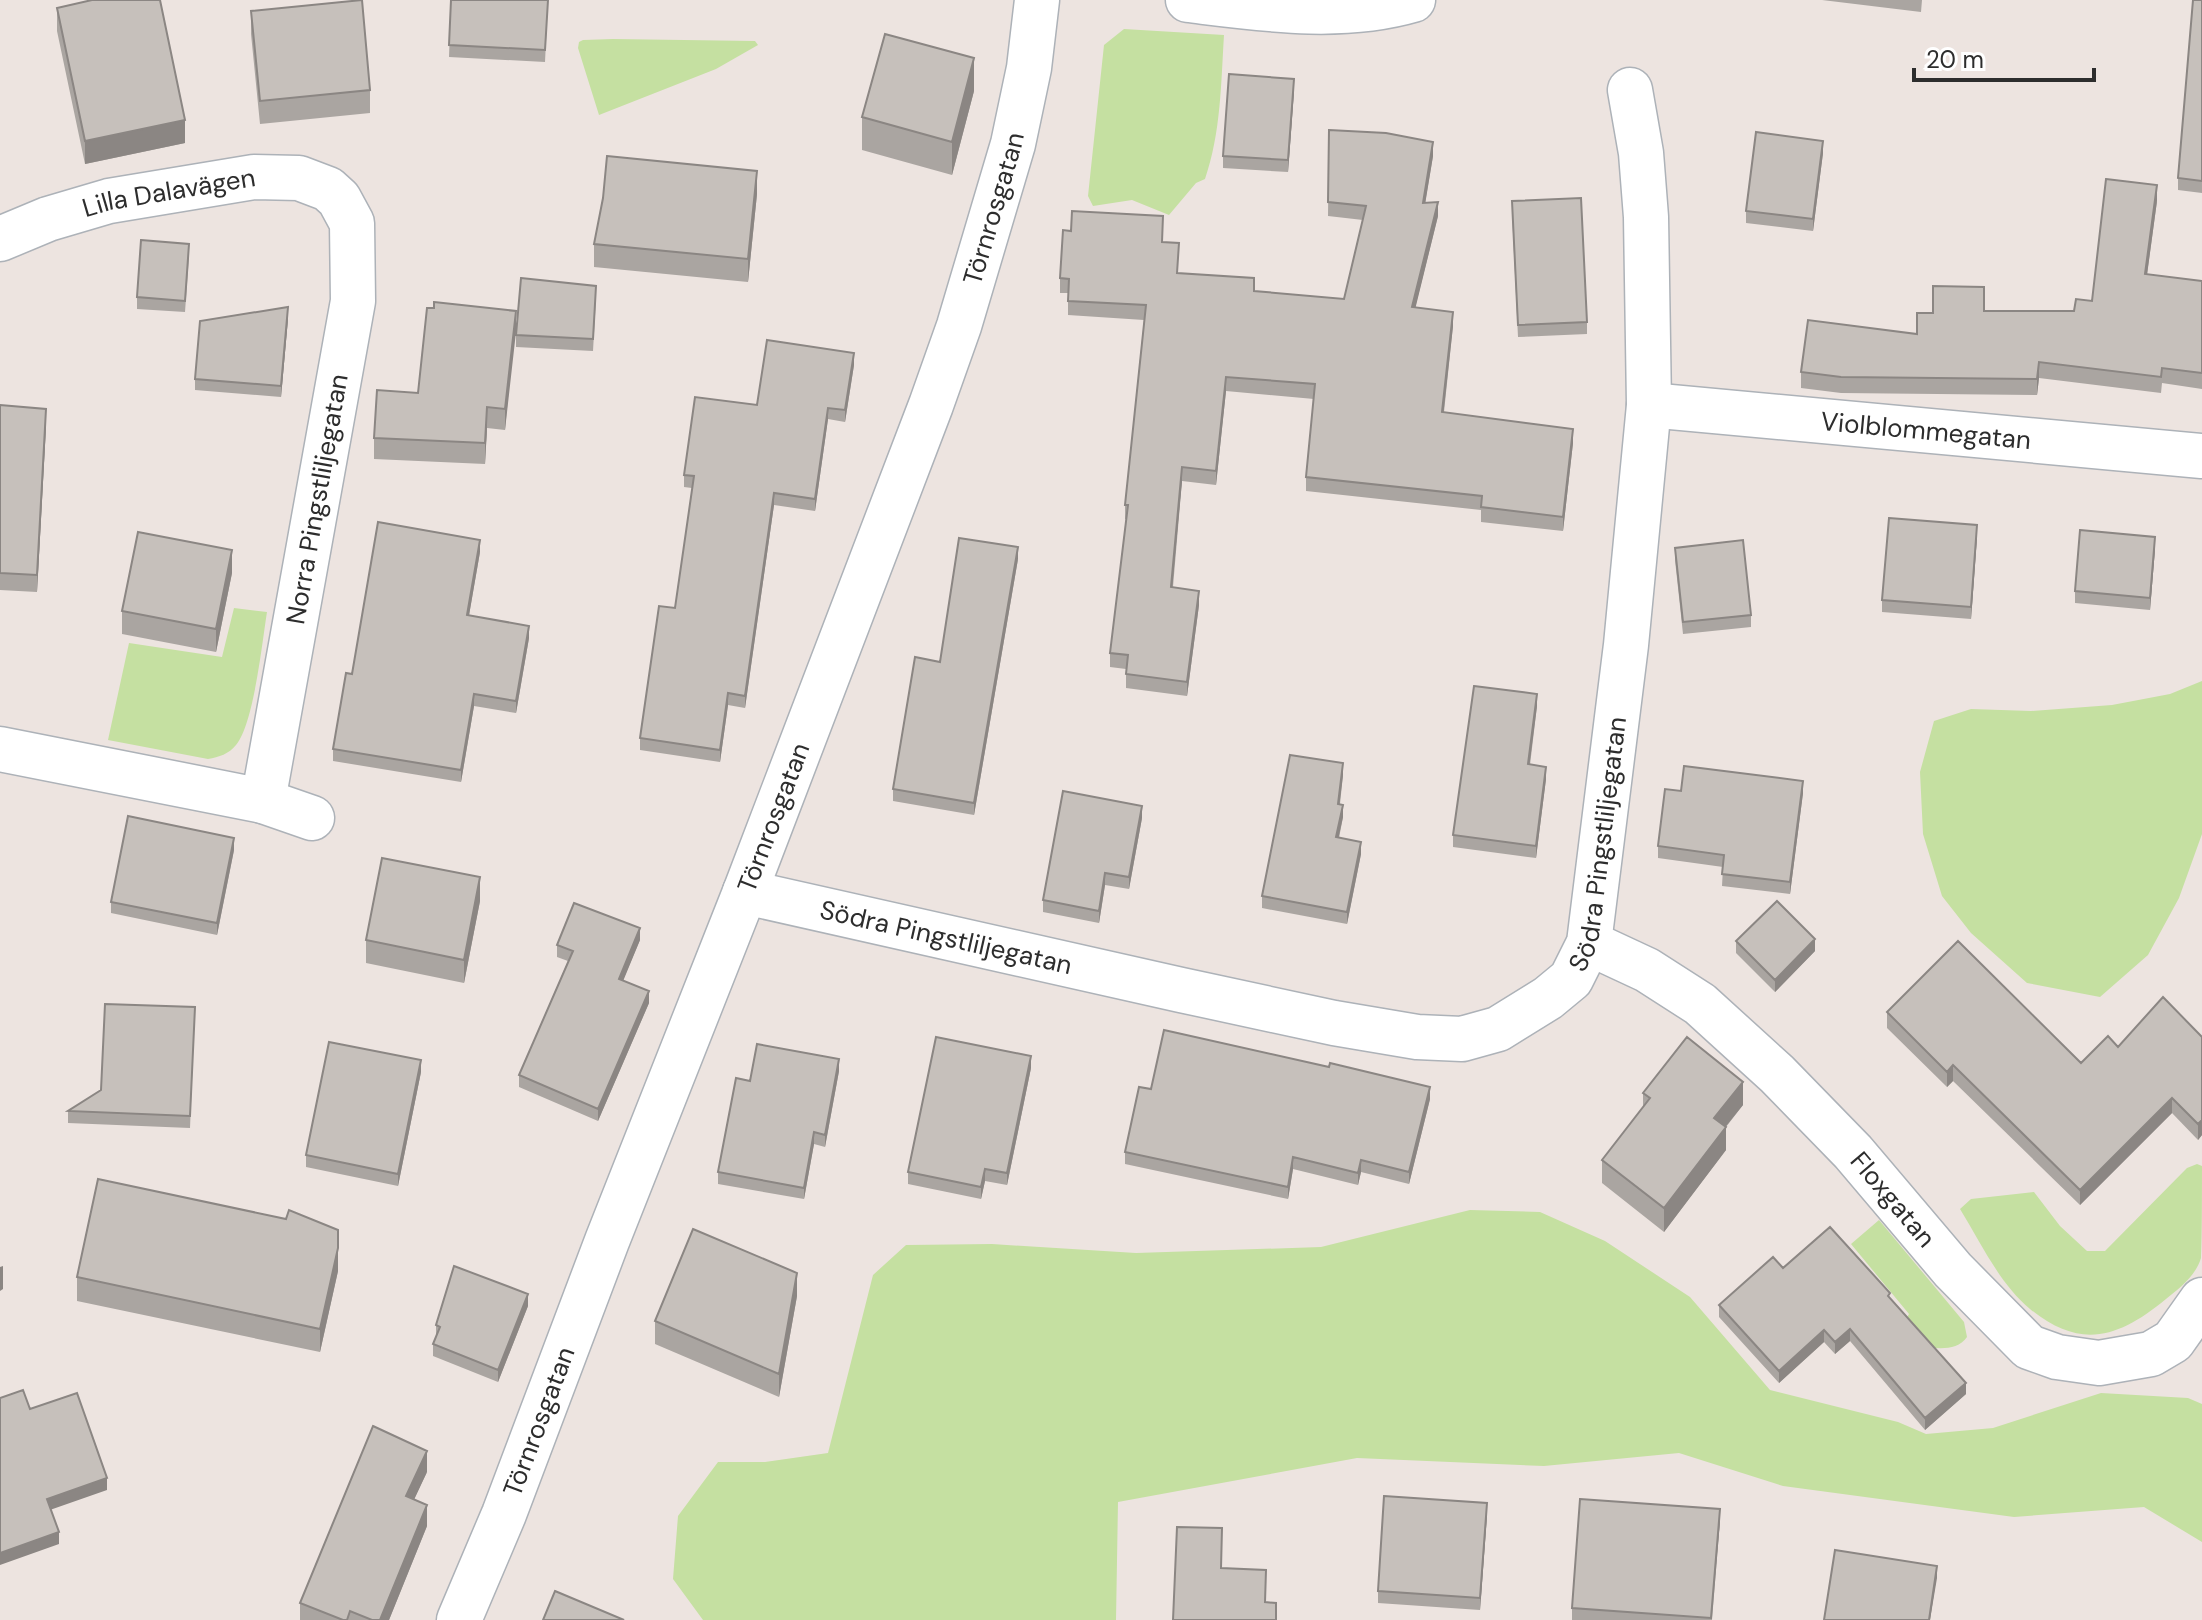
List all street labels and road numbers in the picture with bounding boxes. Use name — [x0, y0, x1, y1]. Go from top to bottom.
street label: Törnrosgatan — [955, 129, 1032, 289]
street label: Lilla Dalavägen — [78, 160, 258, 225]
street label: Norra Pingstliljegatan — [278, 371, 356, 627]
street label: Violblommegatan — [1819, 404, 2032, 457]
street label: Södra Pingstliljegatan — [1561, 715, 1634, 977]
street label: Törnrosgatan — [729, 738, 817, 897]
street label: Södra Pingstliljegatan — [817, 892, 1075, 982]
street label: Floxgatan — [1843, 1144, 1943, 1254]
street label: Törnrosgatan — [495, 1342, 583, 1501]

